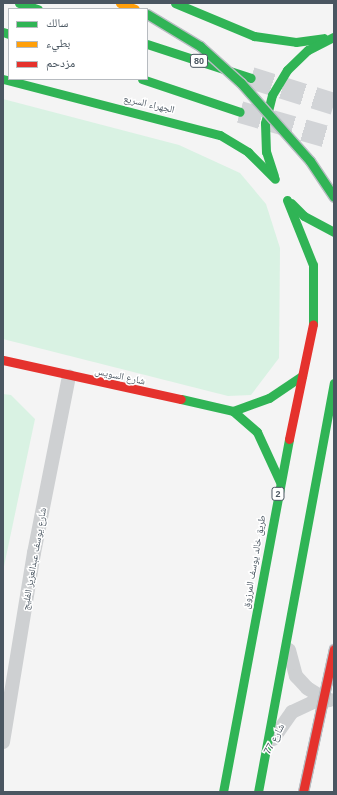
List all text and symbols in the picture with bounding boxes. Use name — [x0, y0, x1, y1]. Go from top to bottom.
legend — [8, 8, 148, 80]
text: سالك — [46, 16, 68, 30]
text: بطيء — [46, 36, 70, 50]
road number: 80 — [189, 54, 209, 68]
text: مزدحم — [46, 56, 75, 70]
street label: الجهراء السريع — [122, 92, 176, 116]
street label: شارع السويس — [94, 365, 146, 387]
road number: 2 — [271, 487, 285, 501]
street label: شارع يوسف عبدالعزيز الفليج — [19, 507, 49, 611]
street label: طريق خالد يوسف المرزوق — [240, 514, 268, 610]
street label: شارع 77 — [261, 722, 287, 756]

